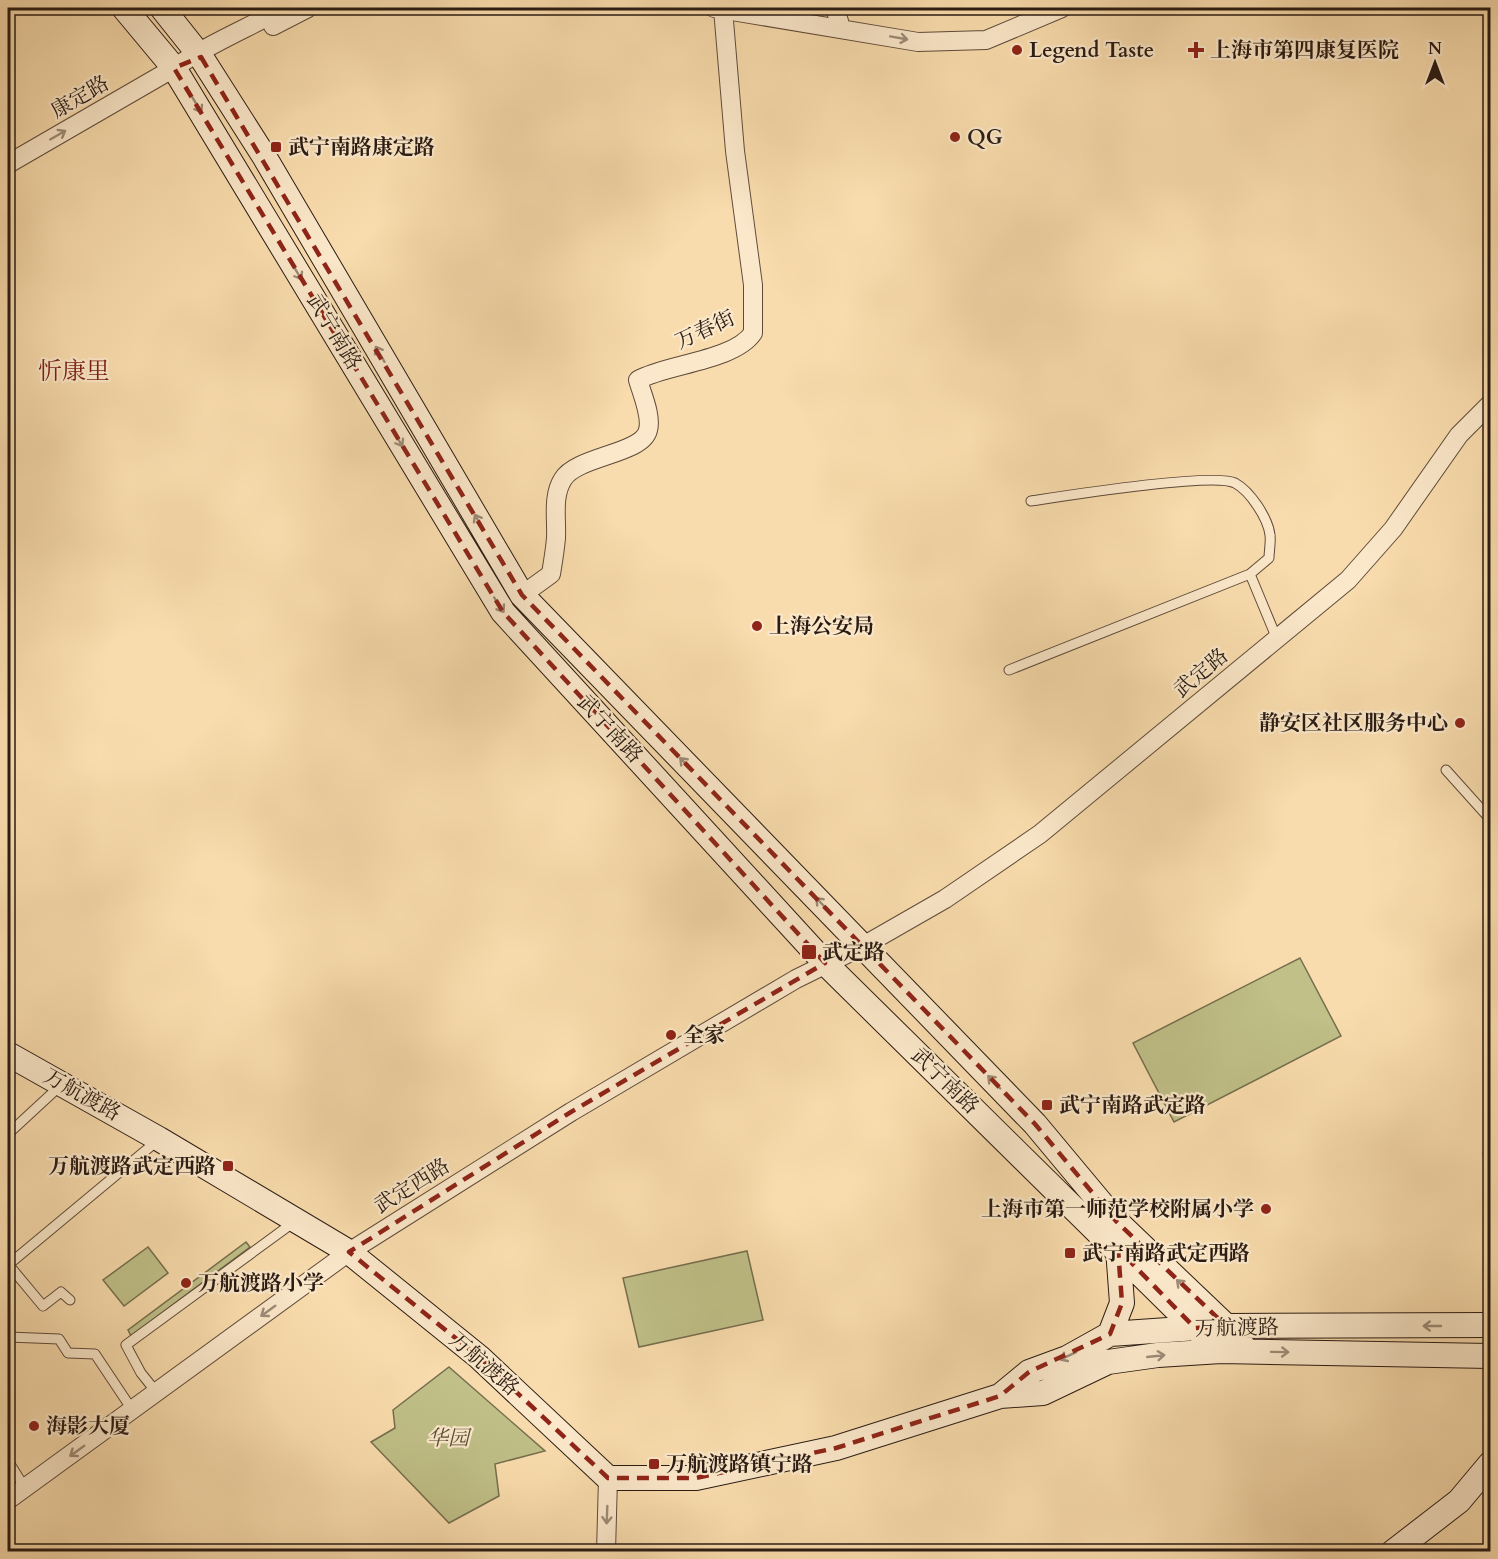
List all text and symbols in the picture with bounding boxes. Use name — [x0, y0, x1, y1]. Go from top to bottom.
one-way arrow — [888, 33, 908, 44]
north arrow — [1405, 33, 1465, 93]
place label: Legend Taste — [1029, 36, 1154, 65]
place label: 上海市第四康复医院 — [1210, 36, 1399, 65]
text: N — [1428, 38, 1442, 60]
marker: 上海市第四康复医院 — [1187, 41, 1205, 59]
marker: Legend Taste — [1010, 43, 1024, 57]
street label: 康定路 — [45, 69, 115, 125]
one-way arrow — [191, 96, 203, 113]
place label: QG — [967, 123, 1003, 152]
one-way arrow — [49, 129, 66, 141]
marker: QG — [948, 130, 962, 144]
place label: 武宁南路康定路 — [288, 133, 435, 162]
marker: 武宁南路康定路 — [269, 140, 283, 154]
one-way arrow — [292, 263, 304, 280]
street label: 武宁南路 — [300, 289, 368, 375]
street label: 万春街 — [670, 304, 740, 356]
one-way arrow — [374, 346, 386, 363]
district label: 忻康里 — [38, 355, 110, 388]
one-way arrow — [393, 430, 405, 447]
one-way arrow — [473, 514, 485, 531]
one-way arrow — [493, 597, 505, 613]
place label: 上海公安局 — [769, 612, 874, 641]
marker: 上海公安局 — [750, 619, 764, 633]
street label: 武定路 — [1168, 642, 1234, 704]
street label: 武宁南路 — [571, 688, 649, 770]
place label: 静安区社区服务中心 — [1259, 709, 1448, 738]
marker: 静安区社区服务中心 — [1453, 716, 1467, 730]
one-way arrow — [679, 757, 694, 772]
one-way arrow — [815, 897, 830, 912]
place label: 武定路 — [822, 938, 885, 967]
marker: 武定路 — [800, 943, 818, 961]
place label: 全家 — [683, 1021, 725, 1050]
marker: 全家 — [664, 1028, 678, 1042]
street label: 武宁南路 — [905, 1041, 985, 1121]
street label: 万航渡路 — [38, 1062, 126, 1128]
one-way arrow — [987, 1074, 1002, 1089]
place label: 武宁南路武定路 — [1059, 1091, 1206, 1120]
marker: 武宁南路武定路 — [1040, 1098, 1054, 1112]
street label: 武定西路 — [369, 1151, 455, 1221]
place label: 万航渡路武定西路 — [48, 1152, 216, 1181]
marker: 万航渡路武定西路 — [221, 1159, 235, 1173]
place label: 上海市第一师范学校附属小学 — [981, 1195, 1254, 1224]
marker: 上海市第一师范学校附属小学 — [1259, 1202, 1273, 1216]
place label: 武宁南路武定西路 — [1082, 1239, 1250, 1268]
marker: 武宁南路武定西路 — [1063, 1246, 1077, 1260]
place label: 万航渡路小学 — [198, 1269, 324, 1298]
marker: 万航渡路小学 — [179, 1276, 193, 1290]
one-way arrow — [1176, 1279, 1191, 1293]
one-way arrow — [261, 1305, 277, 1317]
street label: 万航渡路 — [1195, 1313, 1279, 1343]
one-way arrow — [1423, 1320, 1443, 1332]
street label: 万航渡路 — [443, 1326, 525, 1402]
one-way arrow — [1269, 1346, 1289, 1358]
one-way arrow — [1146, 1350, 1165, 1361]
one-way arrow — [1060, 1351, 1078, 1363]
place label: 海影大厦 — [46, 1412, 130, 1441]
marker: 海影大厦 — [27, 1419, 41, 1433]
park label: 华园 — [427, 1424, 472, 1453]
one-way arrow — [69, 1445, 86, 1457]
place label: 万航渡路镇宁路 — [666, 1450, 813, 1479]
marker: 万航渡路镇宁路 — [647, 1457, 661, 1471]
one-way arrow — [601, 1504, 613, 1524]

